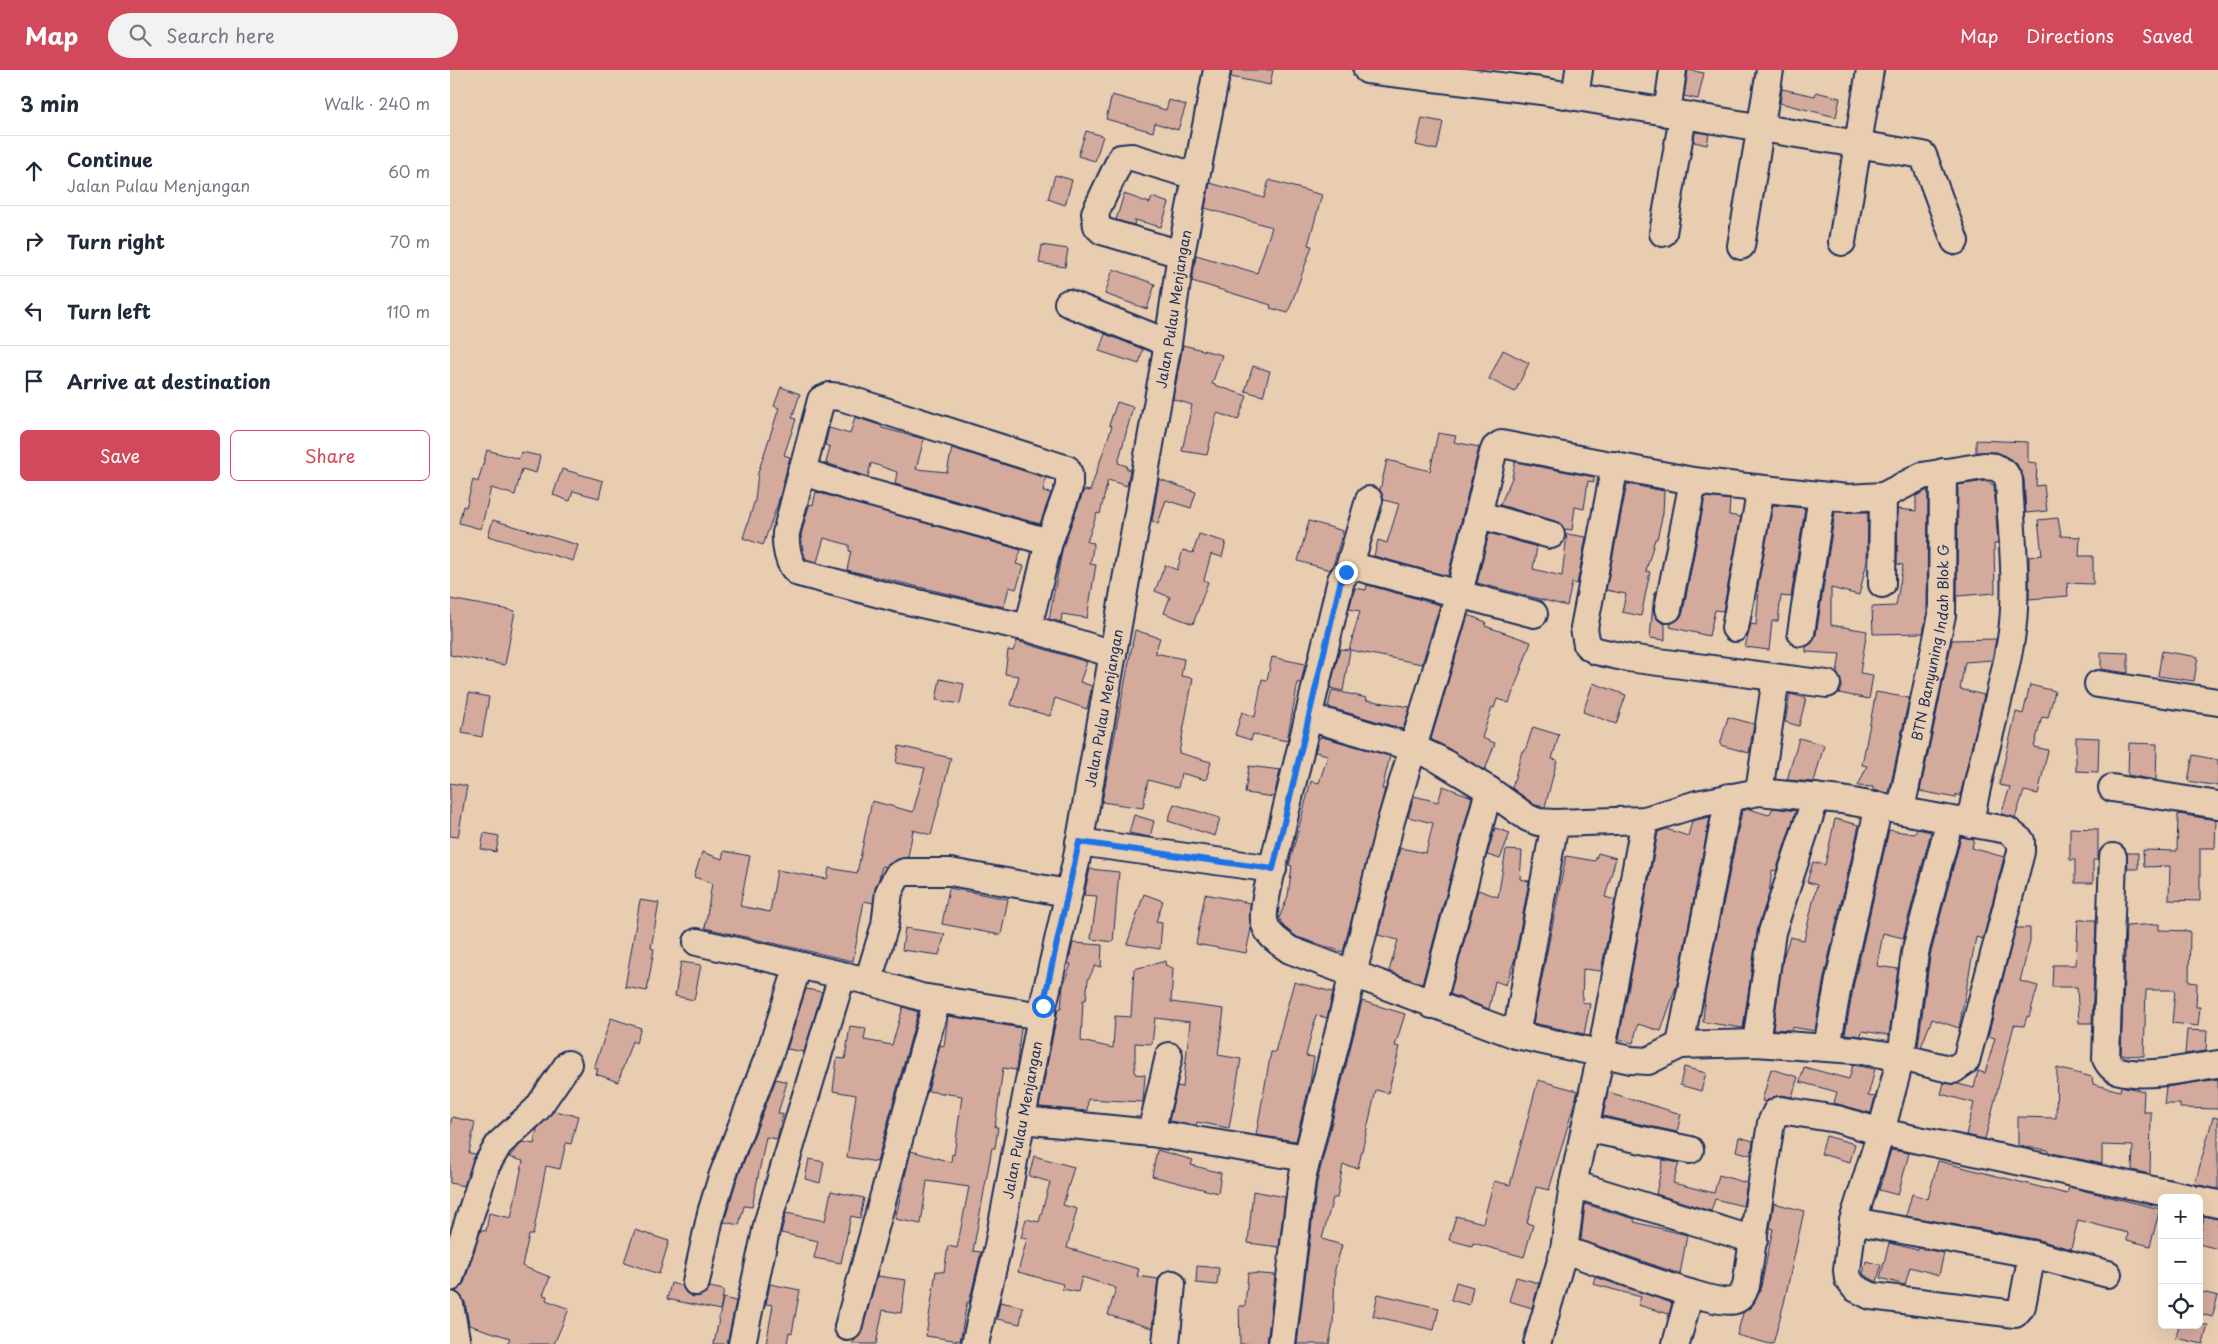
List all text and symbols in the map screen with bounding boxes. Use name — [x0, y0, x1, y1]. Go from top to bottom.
search box — [108, 13, 458, 58]
text: Map — [25, 17, 78, 53]
icon: search — [126, 21, 154, 49]
text: Search here — [166, 21, 275, 49]
text: Map — [1960, 22, 1998, 49]
text: Directions — [2026, 22, 2114, 49]
text: Saved — [2142, 22, 2193, 49]
text: 3 min — [20, 87, 79, 119]
text: Walk · 240 m — [324, 91, 430, 115]
text: Continue — [67, 145, 153, 173]
icon: ahead — [20, 157, 48, 185]
text: 60 m — [388, 159, 430, 183]
text: Jalan Pulau Menjangan — [67, 173, 250, 197]
icon: right — [20, 227, 48, 255]
text: Turn right — [67, 227, 165, 255]
street label: Jalan Pulau Menjangan — [1150, 228, 1196, 390]
text: 70 m — [390, 229, 430, 253]
icon: left — [20, 297, 48, 325]
text: Turn left — [67, 297, 151, 325]
text: 110 m — [387, 299, 430, 323]
icon: arrive — [20, 367, 48, 395]
text: Arrive at destination — [67, 367, 271, 395]
button: Save — [20, 430, 220, 481]
button: Share — [230, 430, 430, 481]
street label: BTN Banyuning Indah Blok G — [1905, 543, 1953, 742]
route end — [1335, 561, 1358, 584]
street label: Jalan Pulau Menjangan — [1079, 627, 1128, 789]
route start — [1032, 995, 1055, 1018]
street label: Jalan Pulau Menjangan — [997, 1039, 1047, 1201]
map controls — [2158, 1194, 2203, 1329]
button: + — [2158, 1194, 2203, 1239]
button: − — [2158, 1239, 2203, 1284]
button: locate — [2158, 1284, 2203, 1329]

